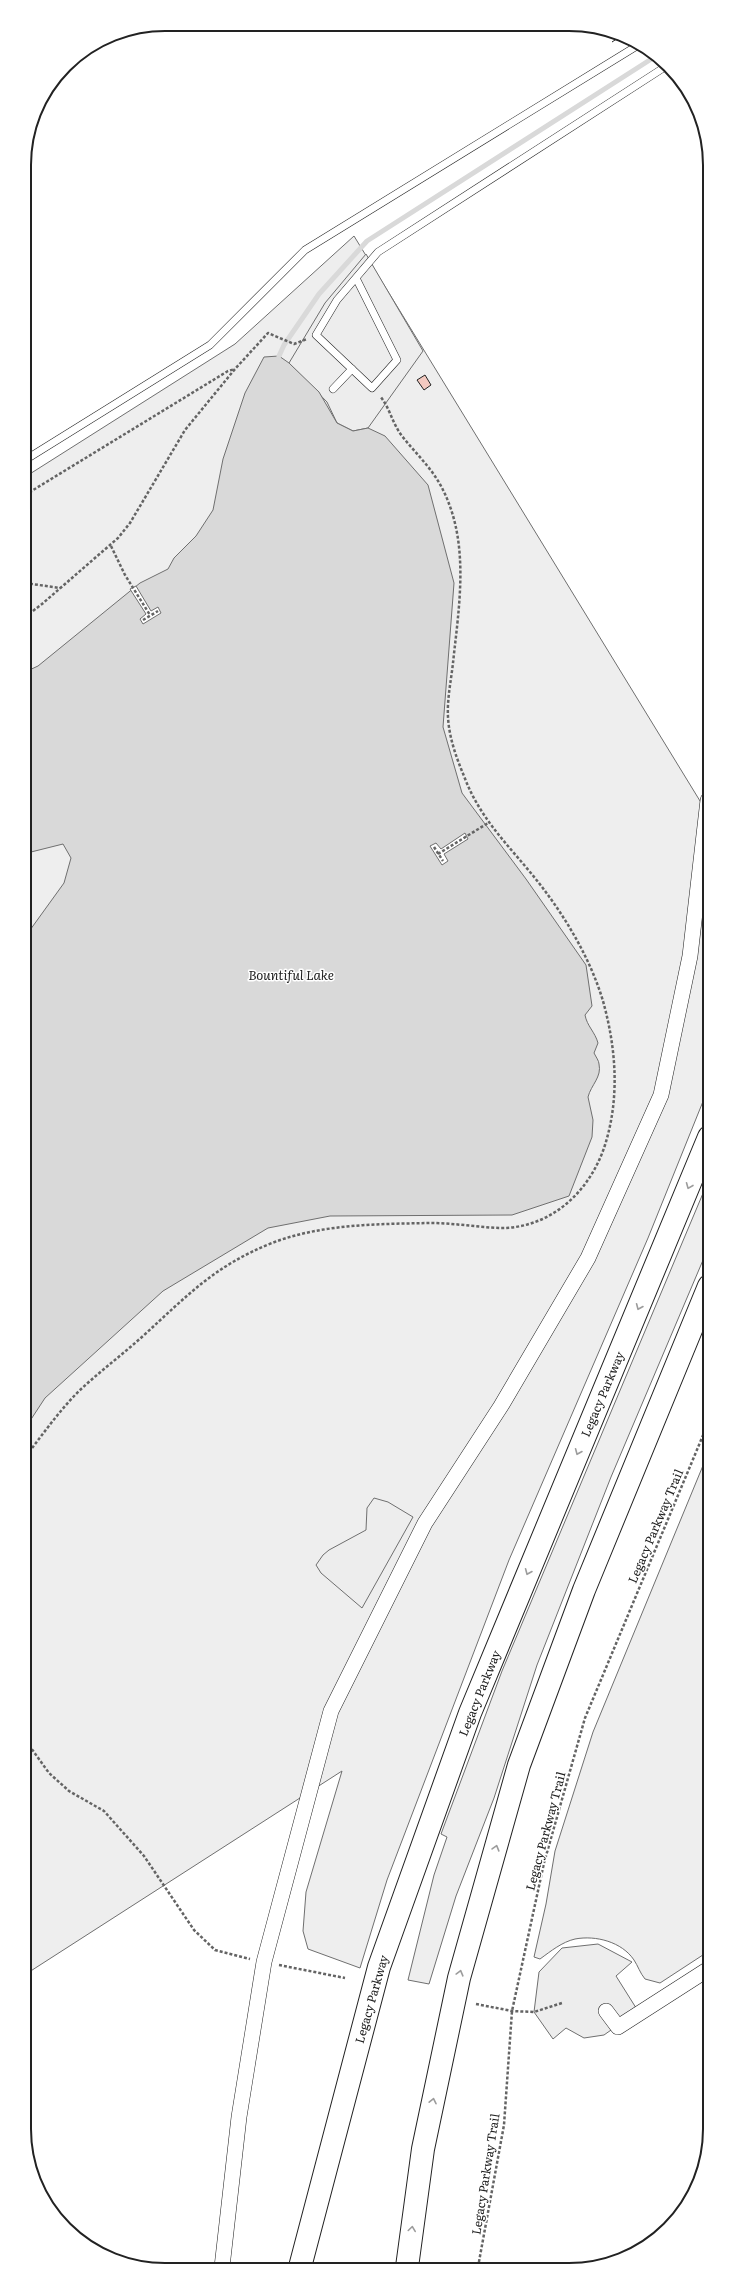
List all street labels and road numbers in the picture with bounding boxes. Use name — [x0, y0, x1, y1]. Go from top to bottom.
street label: Legacy Parkway — [576, 1348, 628, 1439]
street label: Legacy Parkway Trail — [623, 1466, 687, 1586]
street label: Legacy Parkway — [454, 1647, 504, 1739]
street label: Legacy Parkway Trail — [520, 1770, 570, 1892]
street label: Legacy Parkway — [350, 1953, 392, 2045]
street label: Legacy Parkway Trail — [467, 2112, 503, 2236]

